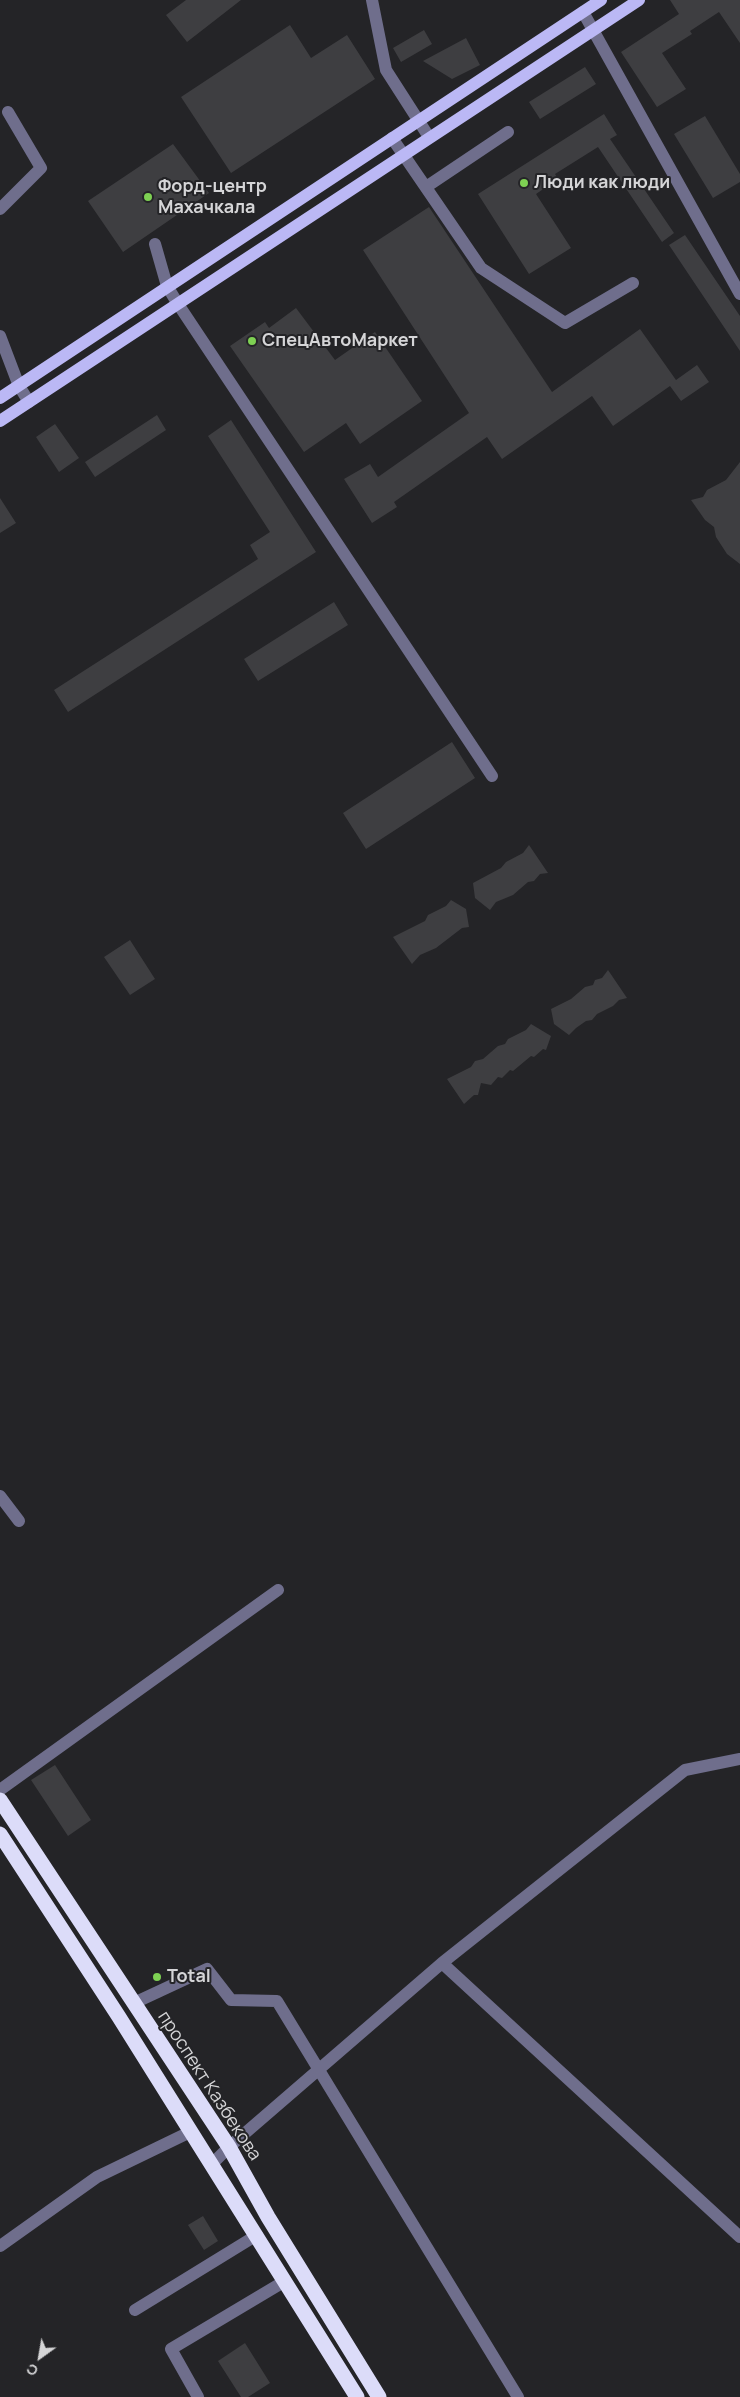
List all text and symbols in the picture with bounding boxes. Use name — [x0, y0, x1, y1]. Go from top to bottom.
place label: Люди как люди — [534, 172, 670, 194]
place label: Форд-центр Махачкала — [158, 176, 267, 218]
marker: Люди как люди — [518, 177, 530, 189]
marker: Форд-центр Махачкала — [142, 191, 154, 203]
place label: СпецАвтоМаркет — [262, 330, 418, 352]
marker: СпецАвтоМаркет — [246, 335, 258, 347]
place label: Total — [167, 1966, 211, 1988]
marker: Total — [151, 1971, 163, 1983]
street label: проспект Казбекова — [153, 2007, 265, 2165]
north arrow — [15, 2332, 65, 2382]
text: С — [22, 2359, 41, 2381]

